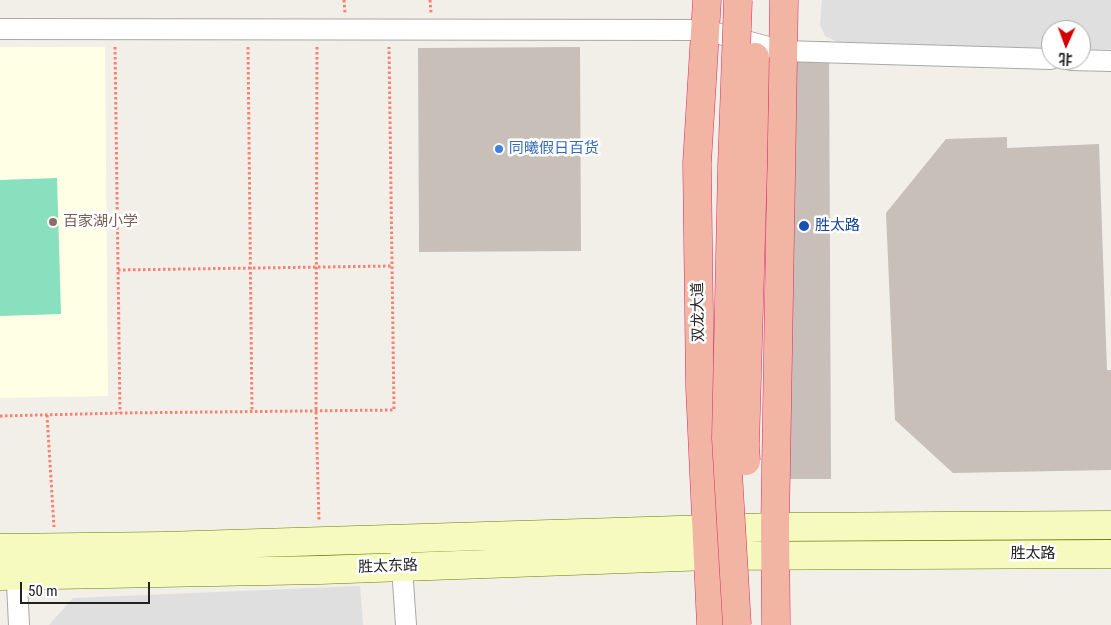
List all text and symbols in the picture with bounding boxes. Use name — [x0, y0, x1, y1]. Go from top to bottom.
north arrow — [1041, 20, 1091, 70]
text: 北 — [1058, 51, 1073, 67]
place label: 同曦假日百货 — [509, 140, 599, 158]
marker: 同曦假日百货 — [493, 143, 505, 155]
place label: 百家湖小学 — [63, 213, 138, 231]
marker: 百家湖小学 — [47, 216, 59, 228]
place label: 胜太路 — [815, 217, 860, 235]
marker: 胜太路 — [797, 219, 811, 233]
street label: 双龙大道 — [689, 282, 709, 342]
street label: 胜太路 — [1011, 545, 1055, 563]
street label: 胜太东路 — [358, 557, 418, 577]
scale bar — [22, 572, 152, 604]
text: 50 m — [28, 582, 58, 600]

